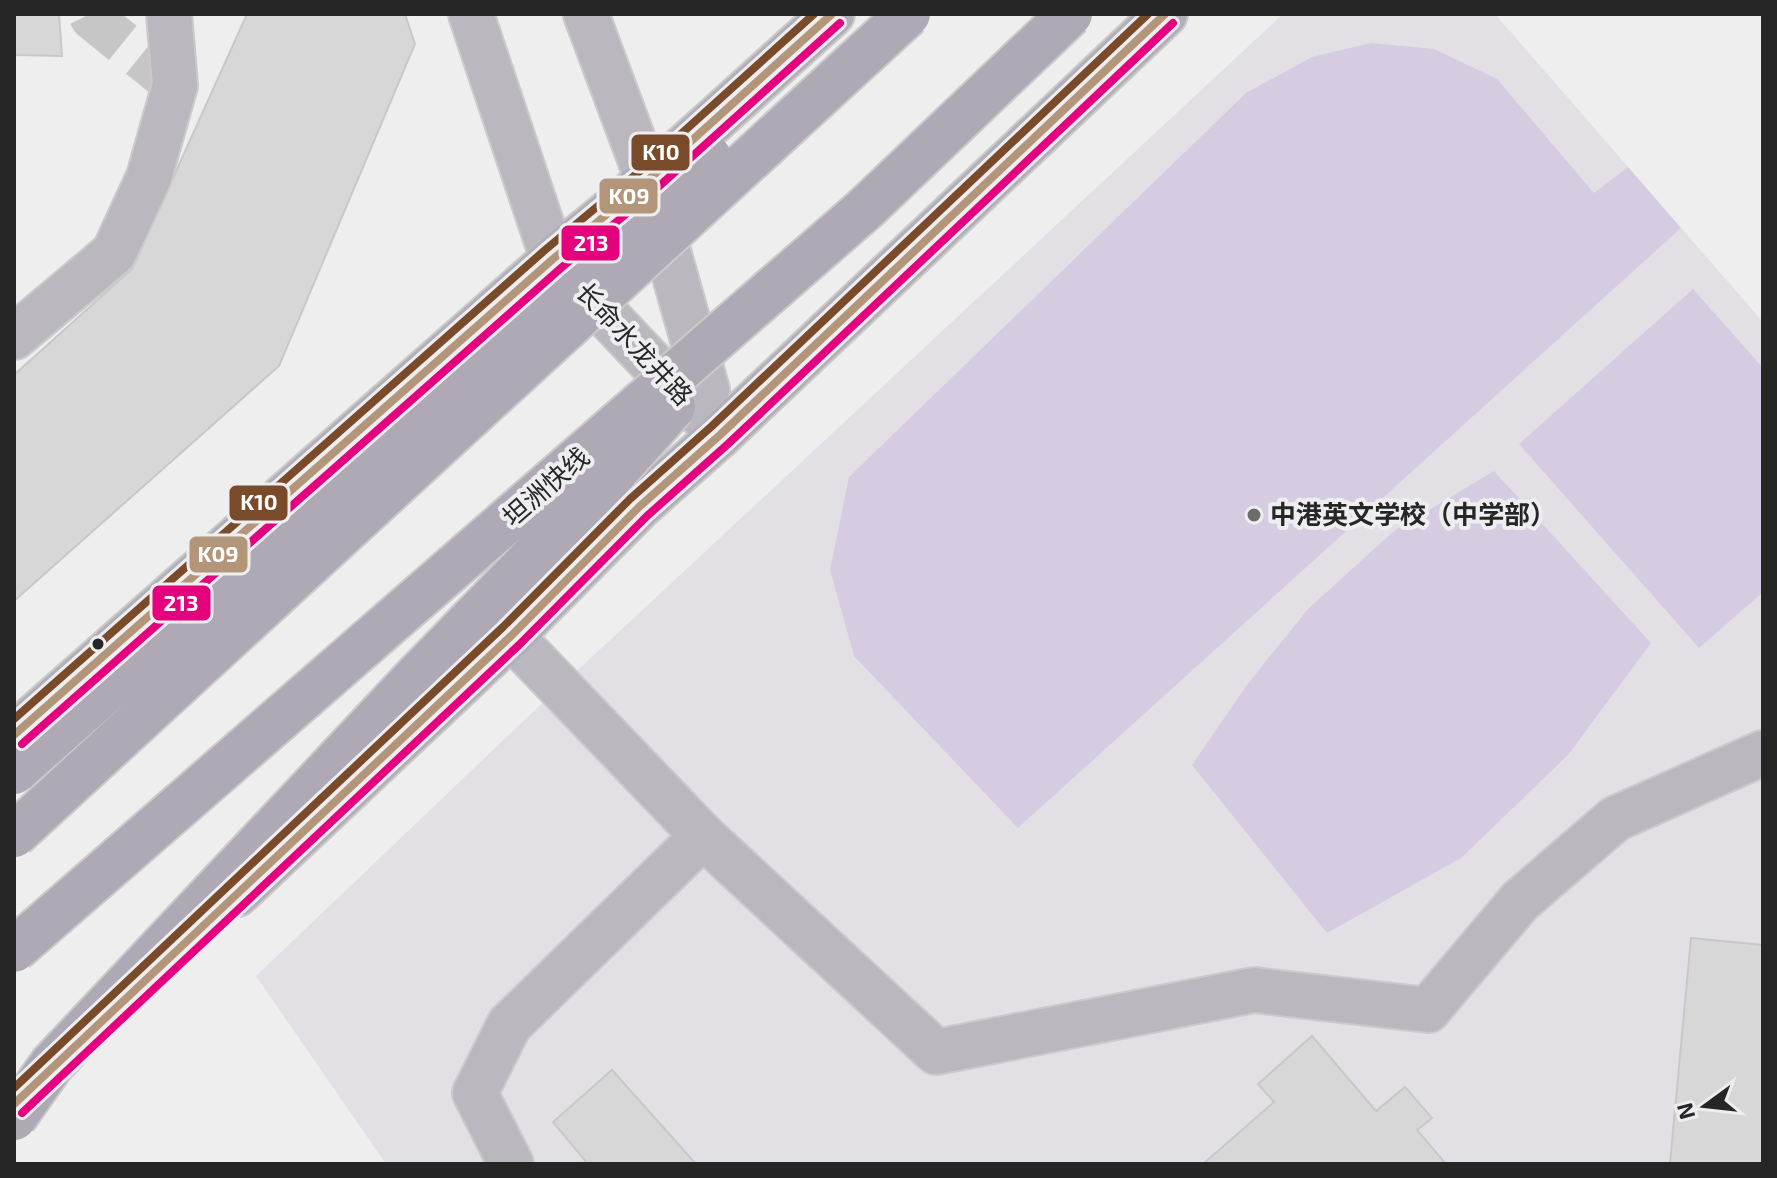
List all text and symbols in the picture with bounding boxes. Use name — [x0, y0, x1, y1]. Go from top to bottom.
line badge: K10 — [630, 133, 691, 172]
text: K10 — [642, 138, 680, 164]
line badge: K09 — [598, 177, 659, 215]
text: K09 — [609, 182, 649, 208]
line badge: 213 — [560, 224, 621, 262]
text: 213 — [574, 229, 608, 255]
street label: 长命水龙井路 — [571, 275, 700, 411]
street label: 坦洲快线 — [496, 440, 594, 532]
line badge: K10 — [228, 484, 289, 522]
text: K10 — [240, 488, 278, 514]
place label: 中港英文学校（中学部） — [1270, 498, 1556, 529]
marker: 中港英文学校（中学部） — [1245, 506, 1263, 524]
line badge: K09 — [188, 535, 249, 574]
text: K09 — [198, 540, 238, 566]
line badge: 213 — [151, 584, 212, 622]
text: 213 — [164, 589, 198, 615]
unlabelled marker — [90, 636, 106, 652]
north arrow — [1665, 1066, 1745, 1146]
text: N — [1670, 1100, 1699, 1122]

